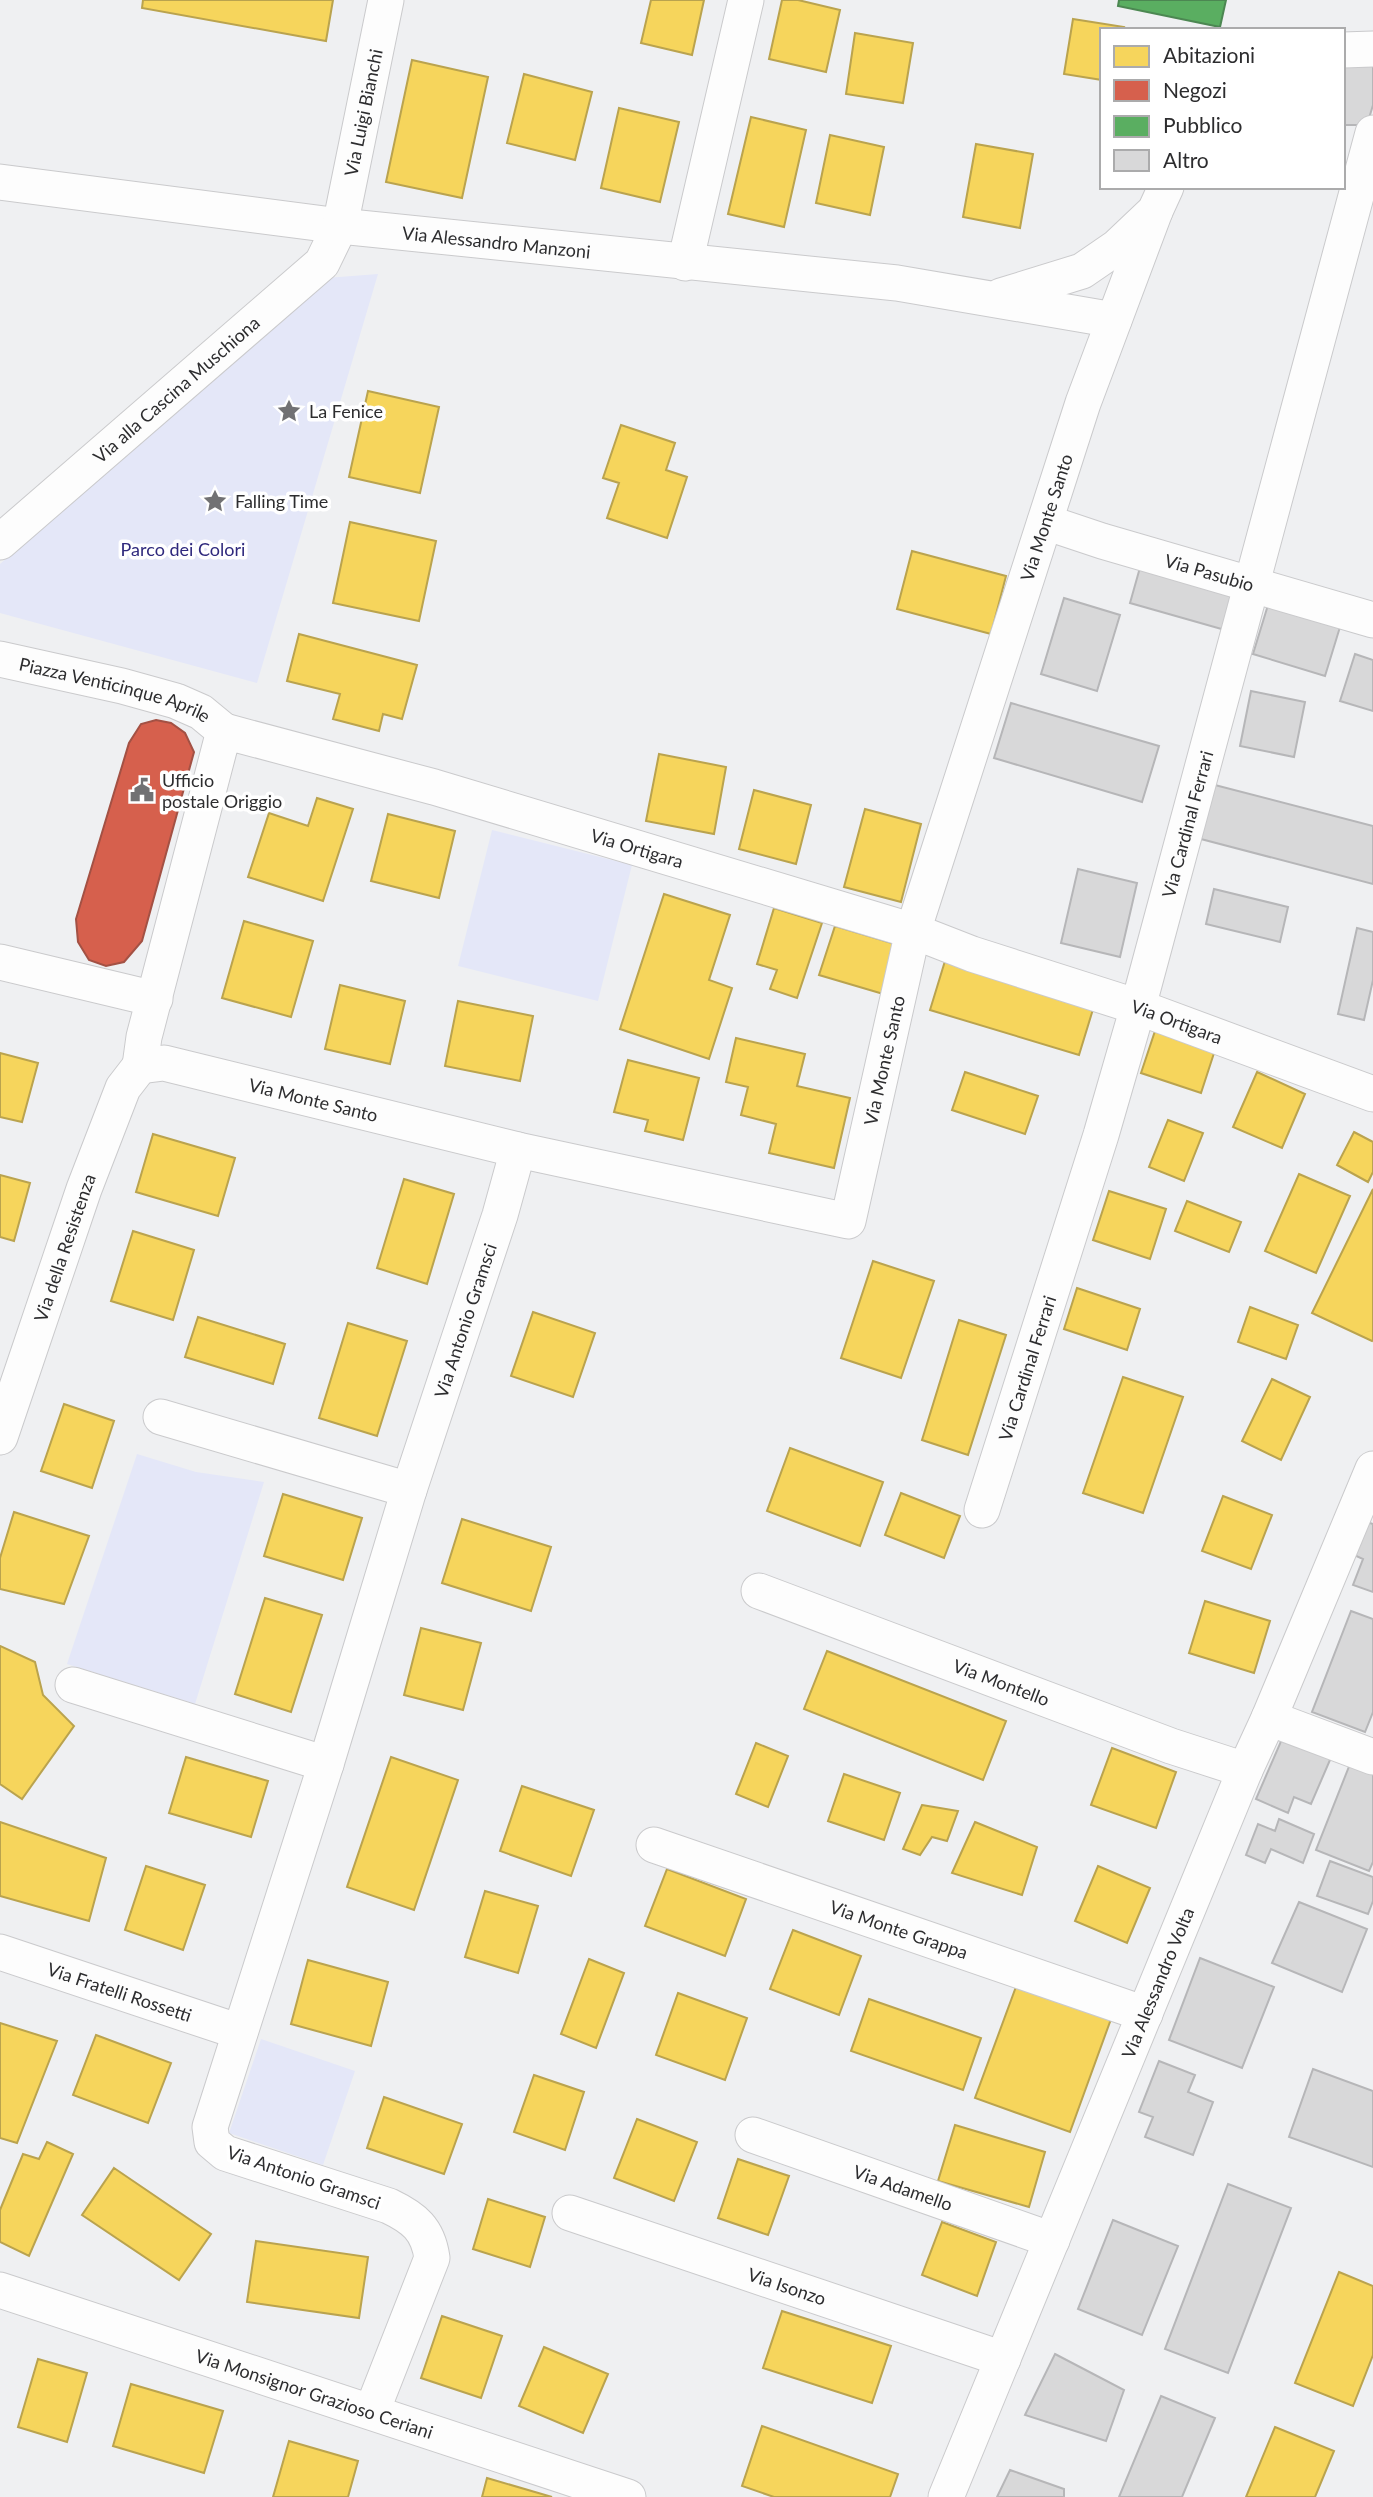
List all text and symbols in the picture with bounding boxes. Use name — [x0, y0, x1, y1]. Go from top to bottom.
legend — [1100, 28, 1345, 189]
text: Abitazioni — [1163, 42, 1255, 67]
street label: Via Luigi Bianchi — [339, 47, 387, 178]
text: Negozi — [1163, 77, 1227, 102]
text: Pubblico — [1163, 112, 1243, 137]
text: Altro — [1163, 147, 1209, 172]
street label: Via Alessandro Manzoni — [401, 221, 592, 263]
street label: Via alla Cascina Muschiona — [88, 311, 264, 467]
place icon: La Fenice — [275, 397, 303, 425]
place label: La Fenice — [309, 400, 383, 422]
street label: Via Monte Santo — [1015, 451, 1077, 584]
place icon: Falling Time — [201, 487, 229, 515]
place label: Falling Time — [235, 490, 328, 512]
park label: Parco dei Colori — [121, 538, 245, 560]
street label: Via Pasubio — [1162, 549, 1257, 596]
street label: Piazza Venticinque Aprile — [17, 653, 216, 727]
street label: Via Cardinal Ferrari — [1157, 748, 1217, 900]
place label: Ufficio postale Origgio — [162, 769, 282, 812]
public building icon: Ufficio postale Origgio — [128, 776, 156, 804]
street label: Via Ortigara — [588, 824, 686, 872]
street label: Via Monte Santo — [859, 993, 909, 1127]
street label: Via Ortigara — [1128, 995, 1225, 1048]
street label: Via Monte Santo — [246, 1073, 380, 1126]
street label: Via della Resistenza — [29, 1170, 100, 1324]
street label: Via Antonio Gramsci — [429, 1240, 501, 1401]
street label: Via Cardinal Ferrari — [994, 1293, 1060, 1443]
street label: Via Montello — [950, 1654, 1053, 1710]
street label: Via Monte Grappa — [827, 1895, 971, 1963]
street label: Via Alessandro Volta — [1117, 1904, 1198, 2062]
street label: Via Fratelli Rossetti — [45, 1958, 195, 2026]
street label: Via Antonio Gramsci — [224, 2140, 384, 2214]
street label: Via Adamello — [851, 2160, 956, 2215]
street label: Via Isonzo — [745, 2263, 829, 2310]
street label: Via Monsignor Grazioso Ceriani — [193, 2344, 436, 2443]

